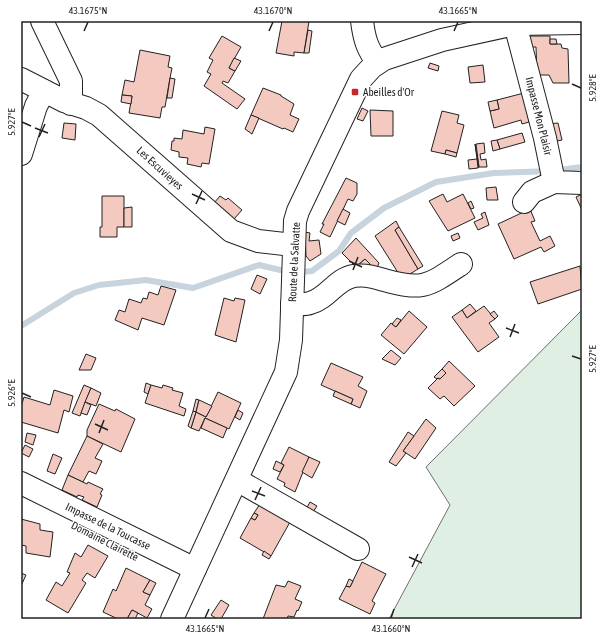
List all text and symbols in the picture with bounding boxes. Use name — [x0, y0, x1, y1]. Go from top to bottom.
text: 43.1675°N — [69, 5, 107, 16]
text: 43.1670°N — [254, 5, 292, 16]
text: 43.1665°N — [439, 5, 477, 16]
text: 5.928°E — [587, 73, 598, 102]
street label: Impasse Mon Plaisir — [523, 76, 555, 157]
place label: Abeilles d'Or — [363, 86, 415, 98]
marker: Abeilles d'Or — [350, 87, 360, 97]
text: 5.927°E — [6, 107, 17, 136]
street label: Les Escuvieyes — [134, 144, 186, 192]
street label: Route de la Salvatte — [286, 222, 302, 302]
text: 5.927°E — [587, 344, 598, 373]
text: 5.926°E — [6, 378, 17, 407]
street label: Impasse de la Toucasse — [63, 500, 153, 552]
street label: Domaine Clairette — [69, 519, 141, 563]
text: 43.1665°N — [186, 623, 224, 634]
text: 43.1660°N — [372, 623, 410, 634]

